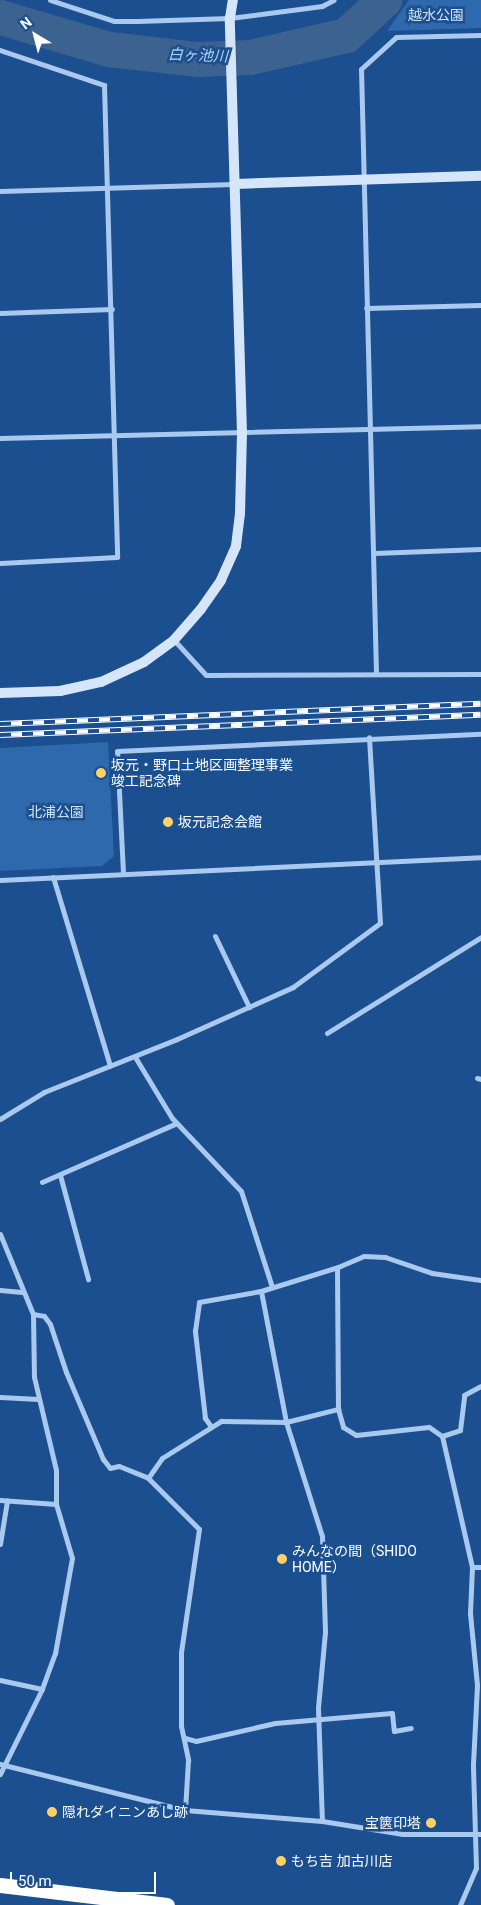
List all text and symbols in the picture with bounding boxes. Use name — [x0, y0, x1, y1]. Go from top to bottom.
park label: 越水公園 — [408, 7, 464, 23]
north arrow — [10, 10, 60, 60]
text: N — [17, 14, 35, 32]
water label: 白ヶ池川 — [168, 46, 228, 66]
place label: 坂元・野口土地区画整理事業 竣工記念碑 — [111, 757, 293, 790]
marker: 坂元・野口土地区画整理事業 竣工記念碑 — [95, 767, 107, 779]
park label: 北浦公園 — [28, 804, 84, 820]
place label: 坂元記念会館 — [178, 814, 262, 830]
marker: 坂元記念会館 — [162, 816, 174, 828]
place label: みんなの間（SHIDO HOME） — [292, 1543, 417, 1575]
marker: みんなの間（SHIDO HOME） — [276, 1553, 288, 1565]
place label: 隠れダイニンあし跡 — [62, 1804, 188, 1820]
marker: 隠れダイニンあし跡 — [46, 1806, 58, 1818]
place label: 宝篋印塔 — [365, 1815, 421, 1831]
marker: 宝篋印塔 — [425, 1817, 437, 1829]
place label: もち吉 加古川店 — [291, 1853, 392, 1869]
marker: もち吉 加古川店 — [275, 1855, 287, 1867]
scale bar — [12, 1862, 159, 1894]
text: 50 m — [18, 1872, 52, 1890]

